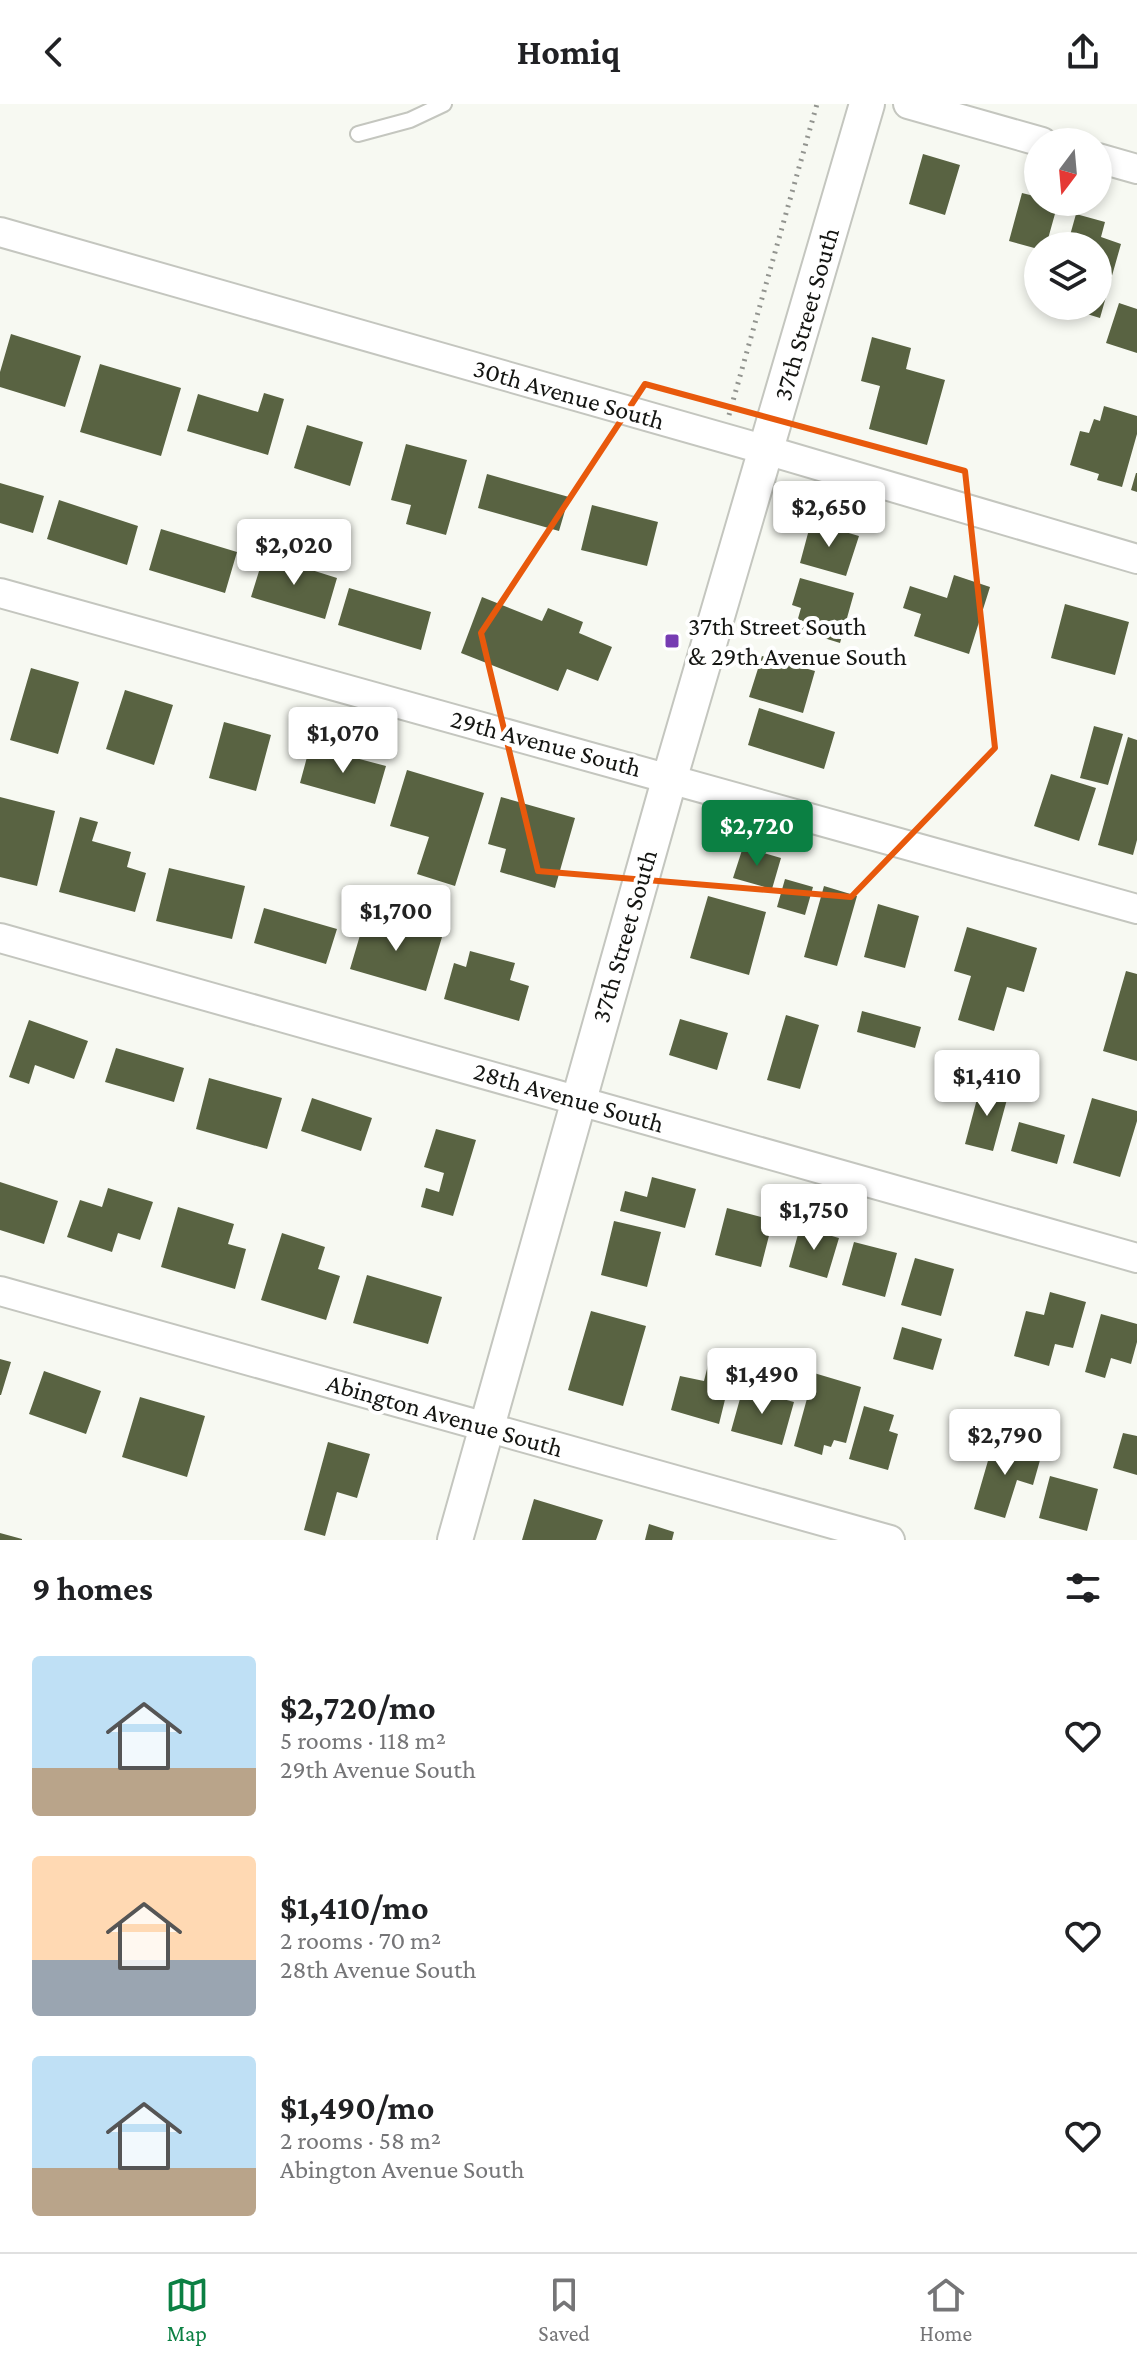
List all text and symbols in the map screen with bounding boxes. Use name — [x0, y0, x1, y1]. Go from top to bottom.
icon: back — [32, 30, 76, 74]
icon: share — [1061, 30, 1105, 74]
text: Homiq — [517, 32, 620, 72]
north arrow — [1024, 128, 1112, 216]
map controls — [1024, 128, 1112, 320]
street label: 37th Street South — [768, 224, 845, 404]
button: layers — [1024, 232, 1112, 320]
street label: 30th Avenue South — [470, 353, 668, 436]
pin: $2,650 — [764, 481, 894, 549]
text: $2,650 — [791, 492, 867, 521]
pin: $2,020 — [229, 519, 359, 587]
text: $2,020 — [255, 530, 333, 559]
place label: 37th Street South & 29th Avenue South — [688, 612, 907, 671]
marker: 37th Street South & 29th Avenue South — [663, 632, 681, 650]
street label: 29th Avenue South — [447, 704, 644, 783]
pin: $1,070 — [278, 707, 408, 775]
text: $1,070 — [307, 718, 379, 747]
pin: $2,720 — [692, 800, 822, 868]
text: $2,720 — [720, 811, 794, 840]
street label: 37th Street South — [586, 846, 663, 1026]
pin: $1,700 — [331, 885, 461, 953]
text: $1,700 — [359, 896, 433, 925]
pin: $1,410 — [922, 1050, 1052, 1118]
street label: 28th Avenue South — [470, 1056, 667, 1139]
text: $1,410 — [952, 1061, 1022, 1090]
pin: $1,750 — [749, 1184, 879, 1252]
text: $1,750 — [779, 1195, 849, 1224]
pin: $1,490 — [697, 1348, 827, 1416]
text: $1,490 — [725, 1359, 799, 1388]
street label: Abington Avenue South — [323, 1368, 566, 1463]
pin: $2,790 — [940, 1409, 1070, 1477]
text: $2,790 — [967, 1420, 1043, 1449]
icon: filters — [1061, 1566, 1105, 1610]
text: 9 homes — [32, 1570, 153, 1607]
icon: home — [96, 1688, 192, 1784]
text: $2,720/mo — [280, 1689, 436, 1726]
icon: heart — [1061, 1714, 1105, 1758]
text: 5 rooms · 118 m² — [280, 1726, 446, 1755]
text: 29th Avenue South — [280, 1755, 476, 1784]
icon: home — [96, 1888, 192, 1984]
text: $1,410/mo — [280, 1889, 429, 1926]
icon: heart — [1061, 1914, 1105, 1958]
text: 2 rooms · 70 m² — [280, 1926, 441, 1955]
text: 28th Avenue South — [280, 1955, 477, 1984]
icon: home — [96, 2088, 192, 2184]
text: $1,490/mo — [280, 2089, 434, 2126]
icon: heart — [1061, 2114, 1105, 2158]
text: 2 rooms · 58 m² — [280, 2126, 441, 2155]
text: Abington Avenue South — [280, 2155, 524, 2184]
tab: Map — [165, 2273, 209, 2346]
tab: Saved — [538, 2273, 590, 2346]
tab: Home — [920, 2273, 972, 2346]

